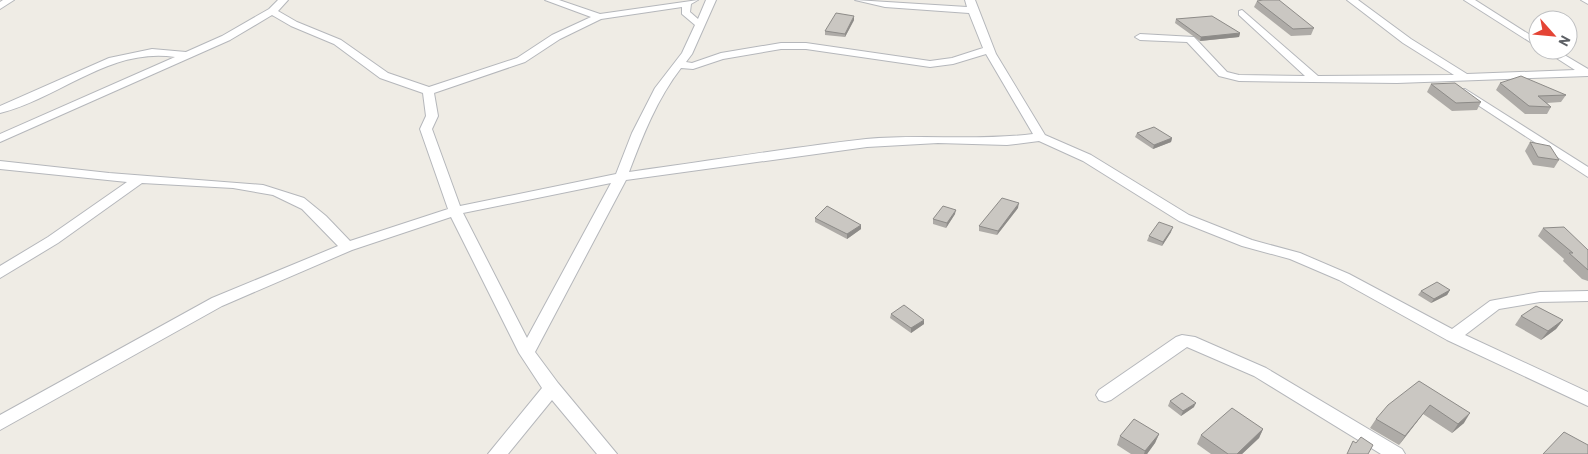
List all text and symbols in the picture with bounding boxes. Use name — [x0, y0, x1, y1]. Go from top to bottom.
north arrow — [1528, 10, 1578, 60]
text: N — [1555, 33, 1575, 49]

